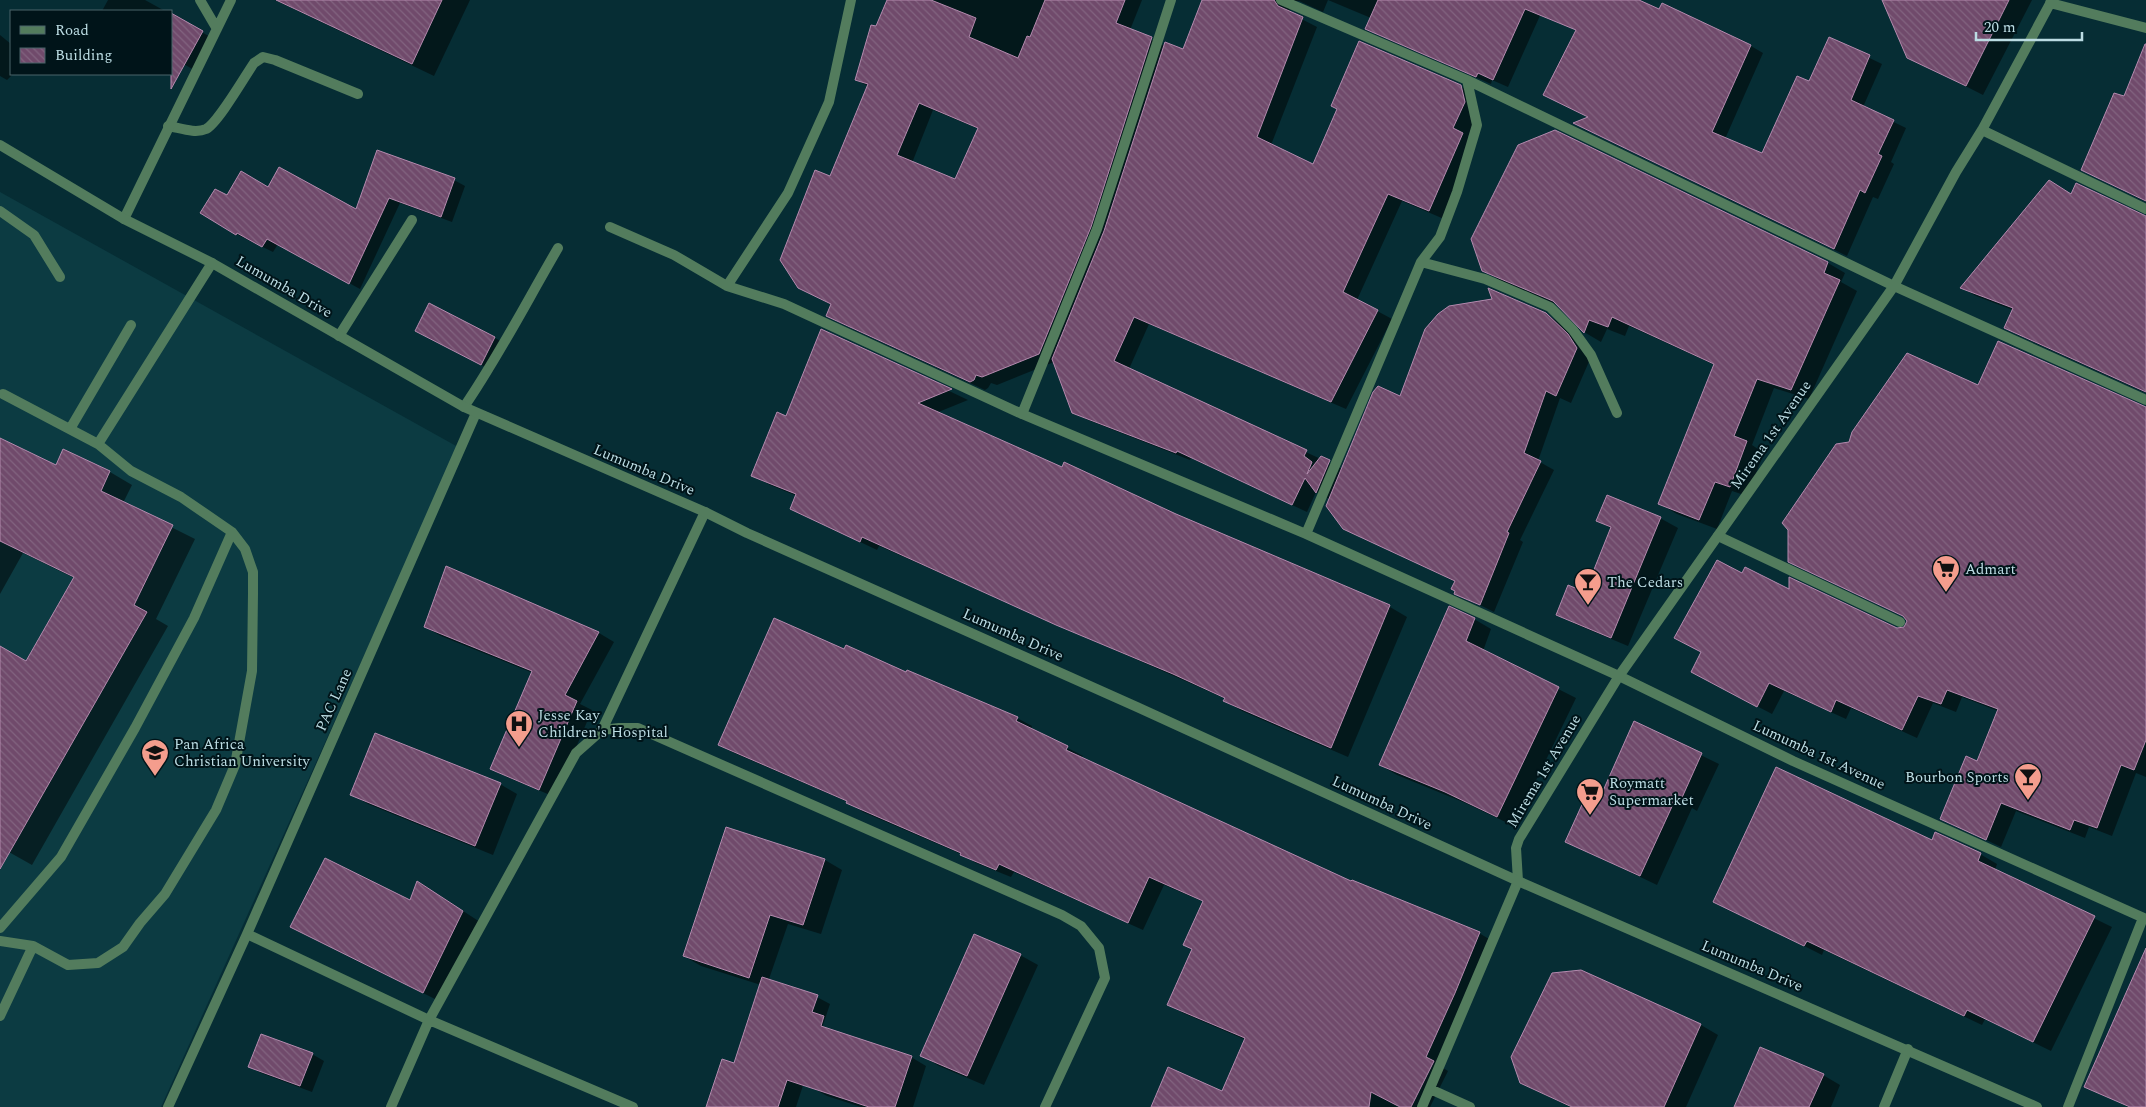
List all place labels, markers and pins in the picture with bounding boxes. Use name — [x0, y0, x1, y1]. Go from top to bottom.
supermarket icon: Admart — [1931, 554, 1961, 593]
place label: Admart — [1965, 558, 2016, 581]
bar icon: The Cedars — [1573, 567, 1603, 606]
place label: The Cedars — [1607, 571, 1683, 594]
place label: Jesse Kay Children's Hospital — [538, 704, 668, 744]
hospital icon: Jesse Kay Children's Hospital — [504, 709, 534, 748]
place label: Pan Africa Christian University — [174, 733, 311, 773]
school or university icon: Pan Africa Christian University — [140, 738, 170, 777]
bar icon: Bourbon Sports — [2013, 762, 2043, 801]
place label: Bourbon Sports — [1905, 766, 2009, 789]
place label: Roymatt Supermarket — [1609, 772, 1694, 812]
supermarket icon: Roymatt Supermarket — [1575, 777, 1605, 816]

